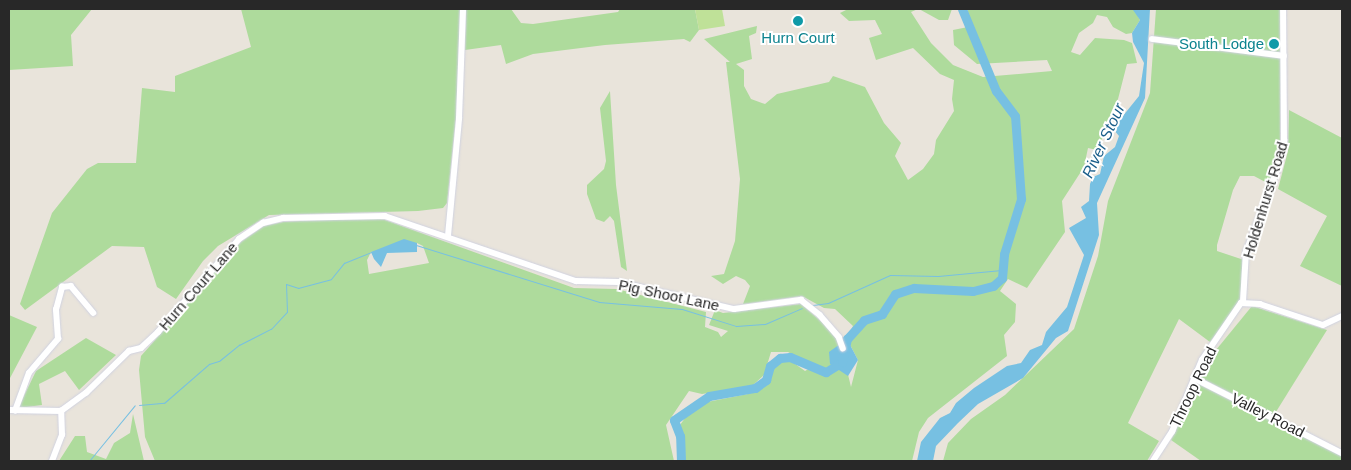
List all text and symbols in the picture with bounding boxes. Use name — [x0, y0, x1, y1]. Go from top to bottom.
marker: Hurn Court — [792, 15, 804, 27]
place label: Hurn Court — [761, 29, 835, 47]
place label: South Lodge — [1179, 35, 1264, 53]
marker: South Lodge — [1268, 38, 1280, 50]
water label: River Stour — [1078, 101, 1130, 181]
street label: Holdenhurst Road — [1239, 140, 1291, 260]
street label: Hurn Court Lane — [155, 238, 241, 334]
street label: Pig Shoot Lane — [617, 276, 721, 314]
street label: Throop Road — [1166, 344, 1220, 430]
street label: Valley Road — [1228, 389, 1308, 441]

